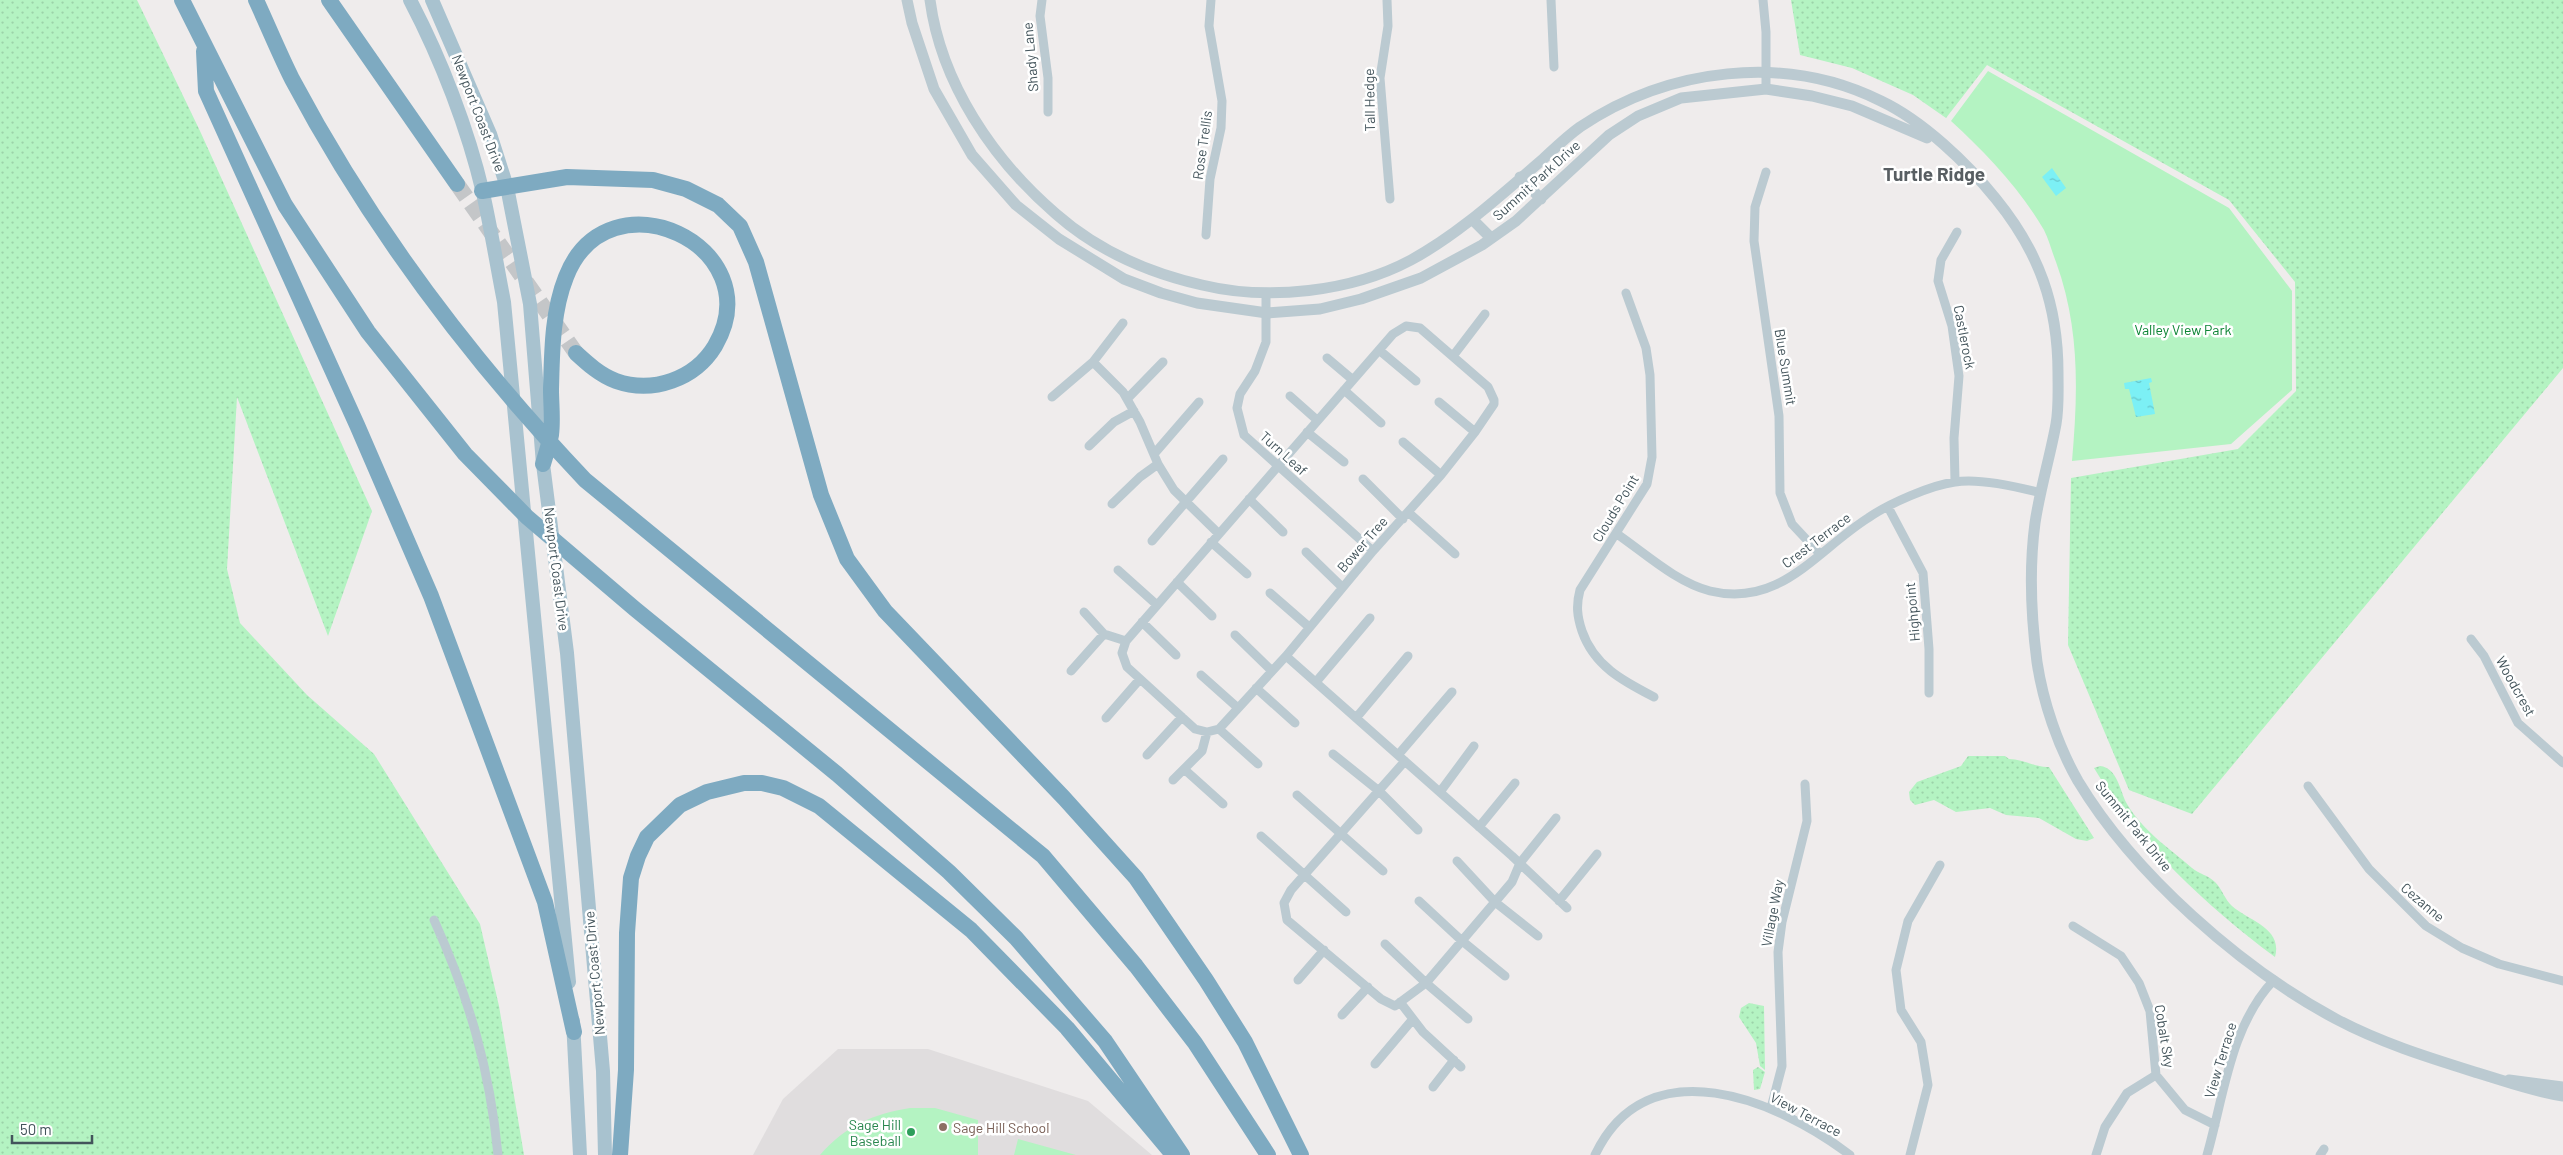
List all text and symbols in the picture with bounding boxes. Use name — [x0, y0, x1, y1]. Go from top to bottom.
street label: Shady Lane — [1018, 21, 1042, 93]
street label: Newport Coast Drive — [449, 52, 509, 174]
street label: Tall Hedge — [1360, 68, 1378, 132]
street label: Rose Trellis — [1189, 109, 1215, 181]
street label: Summit Park Drive — [1489, 136, 1583, 224]
district label: Turtle Ridge — [1883, 162, 1985, 185]
street label: Castlerock — [1950, 303, 1980, 371]
park label: Valley View Park — [2134, 321, 2232, 338]
street label: Blue Summit — [1772, 328, 1800, 406]
street label: Turn Leaf — [1257, 427, 1311, 479]
street label: Clouds Point — [1588, 471, 1642, 545]
street label: Newport Coast Drive — [541, 506, 573, 632]
street label: Crest Terrace — [1778, 509, 1854, 571]
street label: Bower Tree — [1333, 513, 1391, 575]
street label: Highpoint — [1901, 582, 1923, 642]
street label: Woodcrest — [2493, 653, 2539, 719]
street label: Summit Park Drive — [2092, 777, 2176, 875]
street label: Village Way — [1757, 877, 1787, 948]
street label: Cezanne — [2398, 879, 2448, 925]
street label: Newport Coast Drive — [580, 910, 608, 1036]
street label: Cobalt Sky — [2152, 1003, 2178, 1069]
street label: View Terrace — [2200, 1020, 2240, 1100]
street label: View Terrace — [1767, 1088, 1845, 1140]
scale bar — [12, 1112, 92, 1144]
place label: Sage Hill Baseball — [849, 1116, 901, 1149]
place label: Sage Hill School — [953, 1119, 1049, 1136]
text: 50 m — [20, 1120, 52, 1138]
marker: Sage Hill School — [937, 1121, 949, 1133]
marker: Sage Hill Baseball — [905, 1126, 917, 1138]

